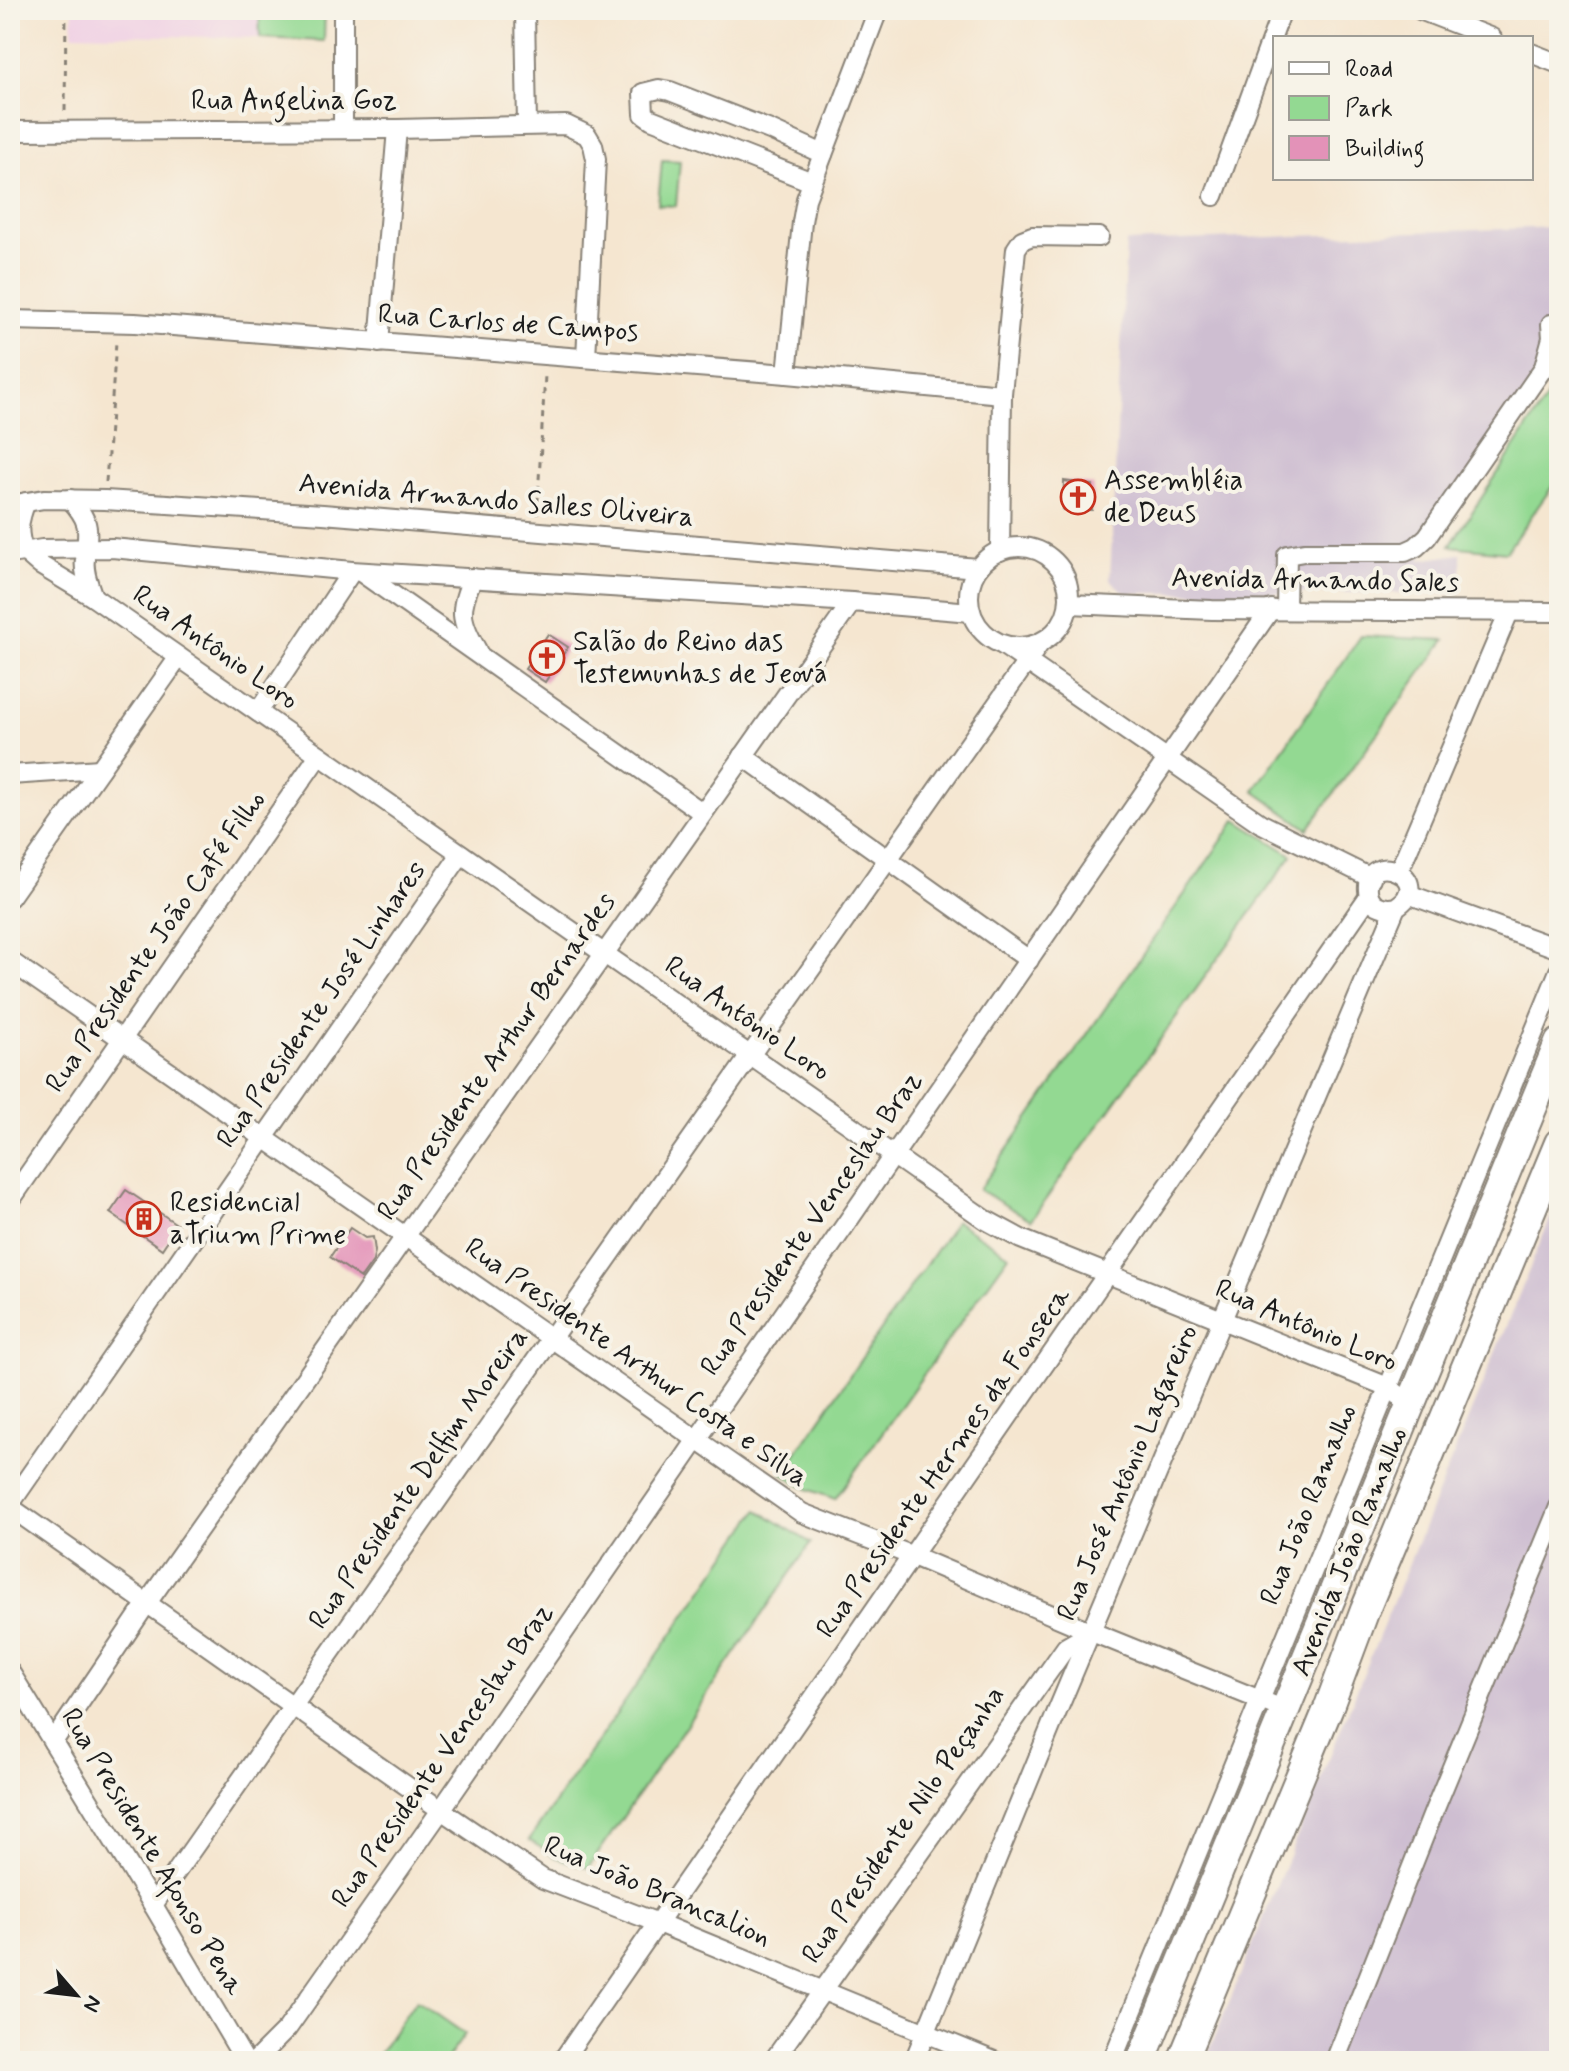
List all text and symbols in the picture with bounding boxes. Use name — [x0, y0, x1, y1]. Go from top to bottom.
legend — [1273, 36, 1533, 180]
text: Road — [1345, 54, 1393, 85]
street label: Rua Angelina Goz — [191, 83, 397, 123]
text: Park — [1345, 94, 1393, 125]
text: Building — [1345, 134, 1425, 168]
street label: Rua Carlos de Campos — [376, 296, 640, 352]
place label: Assembléia de Deus — [1104, 463, 1243, 532]
street label: Avenida Armando Salles Oliveira — [297, 465, 695, 537]
church icon: Assembléia de Deus — [1059, 478, 1097, 516]
street label: Avenida Armando Sales — [1171, 560, 1459, 602]
street label: Rua Antônio Loro — [125, 577, 305, 719]
place label: Salão do Reino das Testemunhas de Jeová — [573, 624, 827, 693]
church icon: Salão do Reino das Testemunhas de Jeová — [528, 639, 566, 677]
street label: Rua Presidente João Café Filho — [37, 784, 275, 1100]
street label: Rua Presidente José Linhares — [209, 854, 435, 1156]
street label: Rua Presidente Arthur Bernardes — [369, 886, 625, 1228]
street label: Rua Antônio Loro — [657, 948, 837, 1090]
street label: Rua Presidente Venceslau Braz — [692, 1064, 932, 1384]
place label: Residencial aTrium Prime — [170, 1185, 346, 1254]
building icon: Residencial aTrium Prime — [125, 1200, 163, 1238]
street label: Rua Presidente Arthur Costa e Silva — [457, 1230, 815, 1496]
street label: Rua Antônio Loro — [1209, 1271, 1403, 1381]
street label: Rua Presidente Hermes da Fonseca — [808, 1280, 1080, 1646]
street label: Rua José Antônio Lagareiro — [1049, 1319, 1210, 1628]
street label: Rua Presidente Delfim Moreira — [301, 1321, 537, 1637]
street label: Rua João Ramalho — [1252, 1399, 1366, 1611]
street label: Avenida João Ramalho — [1283, 1422, 1417, 1682]
street label: Rua Presidente Venceslau Braz — [323, 1596, 563, 1916]
street label: Rua Presidente Nilo Peçanha — [794, 1679, 1014, 1971]
street label: Rua Presidente Afonso Pena — [50, 1702, 253, 2004]
street label: Rua João Brancalion — [538, 1827, 776, 1957]
north arrow — [36, 1955, 116, 2035]
text: N — [76, 1990, 108, 2016]

